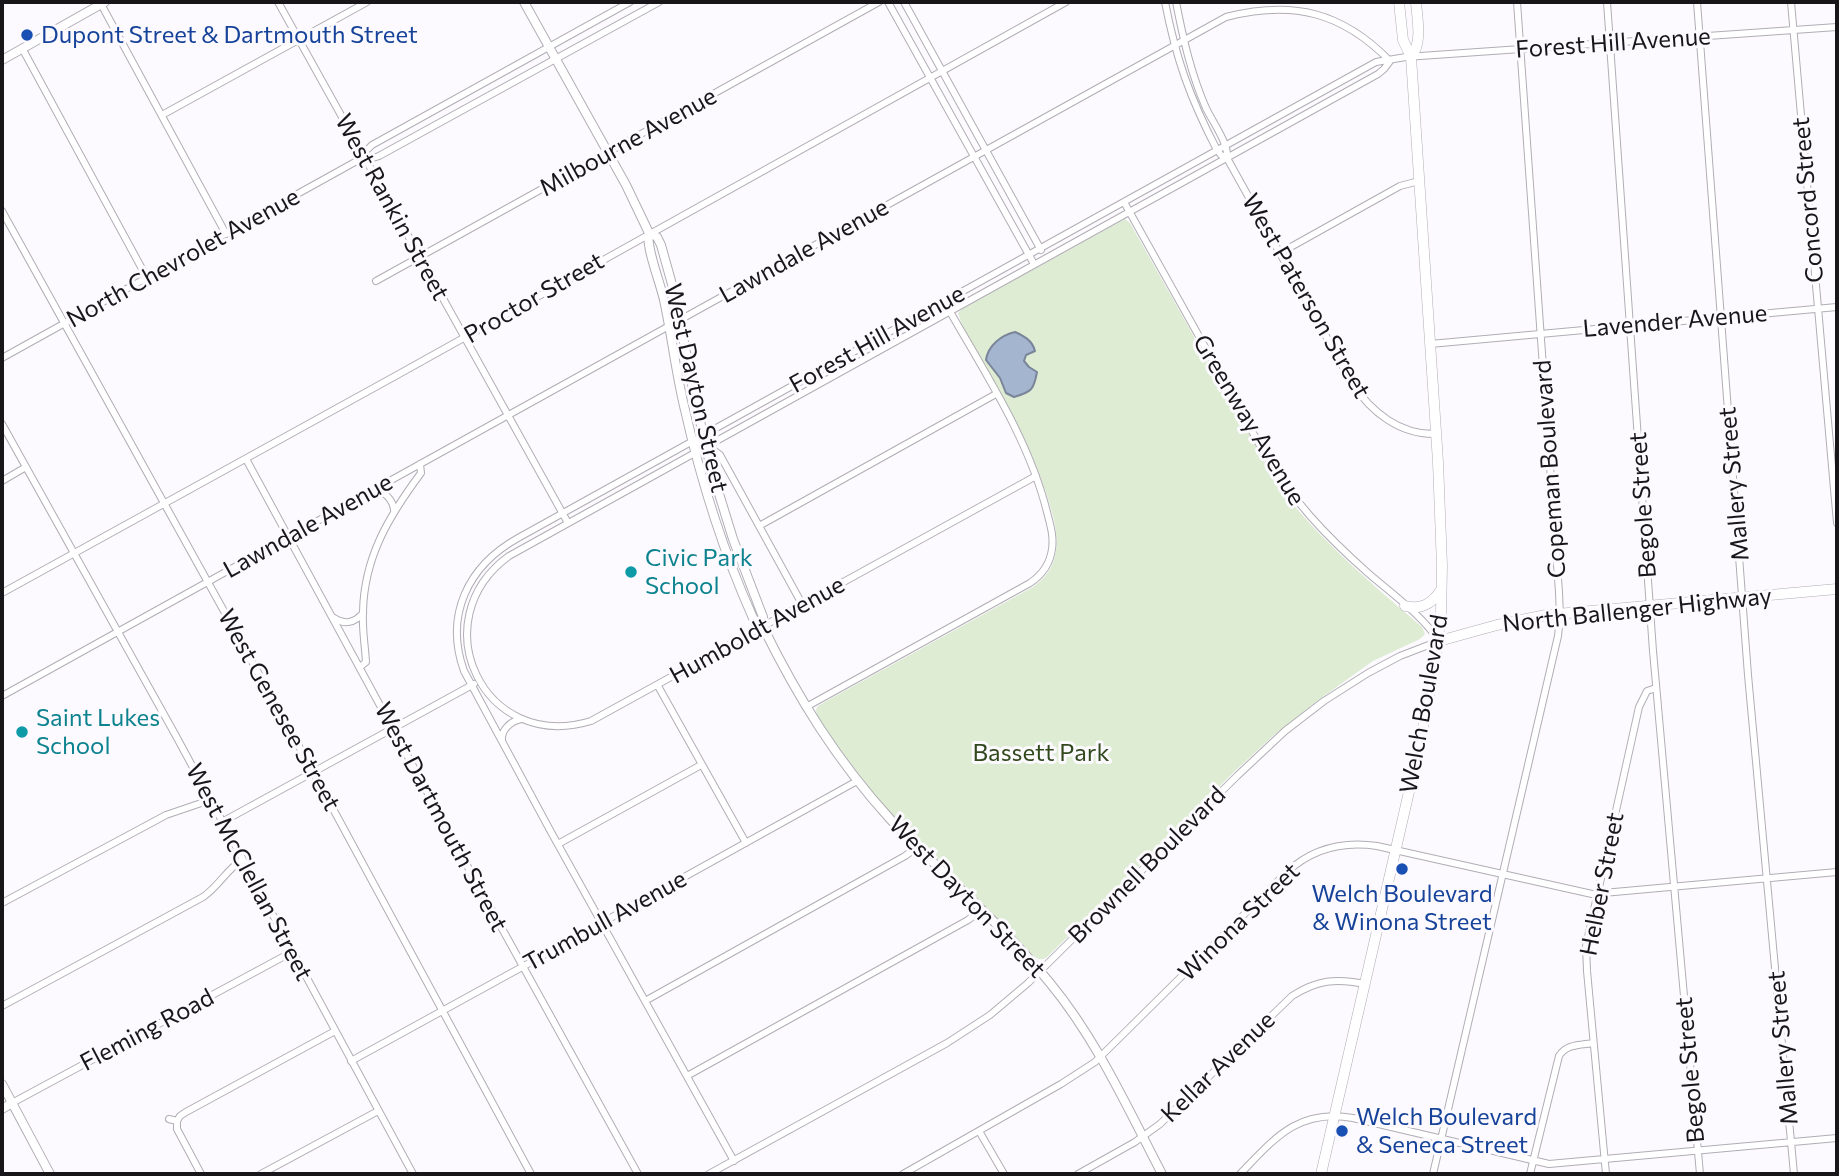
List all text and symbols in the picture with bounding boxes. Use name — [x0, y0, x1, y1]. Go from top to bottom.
place label: Dupont Street & Dartmouth Street — [41, 21, 418, 49]
street label: Forest Hill Avenue — [1514, 22, 1712, 64]
marker: Dupont Street & Dartmouth Street — [19, 27, 35, 43]
street label: Milbourne Avenue — [535, 81, 721, 203]
street label: West Rankin Street — [329, 109, 455, 305]
street label: Concord Street — [1786, 116, 1830, 284]
street label: North Chevrolet Avenue — [62, 182, 304, 334]
street label: West Paterson Street — [1236, 189, 1376, 403]
street label: Lawndale Avenue — [714, 193, 894, 309]
street label: Proctor Street — [459, 246, 609, 350]
street label: Forest Hill Avenue — [784, 279, 970, 399]
street label: West Dayton Street — [658, 281, 734, 495]
street label: Lavender Avenue — [1582, 299, 1768, 343]
street label: Greenway Avenue — [1187, 330, 1311, 510]
street label: Copeman Boulevard — [1528, 359, 1572, 579]
street label: Mallery Street — [1713, 406, 1755, 562]
street label: Begole Street — [1624, 431, 1662, 579]
street label: Lawndale Avenue — [218, 468, 398, 584]
place label: Civic Park School — [645, 544, 753, 600]
marker: Civic Park School — [623, 564, 639, 580]
street label: Humboldt Avenue — [665, 570, 849, 690]
street label: North Ballenger Highway — [1501, 582, 1773, 638]
street label: West Genesee Street — [212, 604, 346, 816]
street label: Welch Boulevard — [1394, 612, 1454, 796]
street label: West Dartmouth Street — [368, 698, 514, 936]
place label: Saint Lukes School — [36, 704, 160, 760]
marker: Saint Lukes School — [14, 724, 30, 740]
park label: Bassett Park — [973, 739, 1109, 767]
street label: West McClellan Street — [180, 759, 318, 985]
street label: Brownell Boulevard — [1062, 780, 1232, 950]
street label: West Dayton Street — [883, 810, 1051, 984]
street label: Helber Street — [1574, 810, 1630, 958]
street label: Winona Street — [1172, 857, 1306, 987]
marker: Welch Boulevard & Winona Street — [1394, 861, 1410, 877]
street label: Trumbull Avenue — [519, 864, 691, 978]
place label: Welch Boulevard & Winona Street — [1311, 880, 1493, 936]
street label: Mallery Street — [1762, 970, 1804, 1126]
street label: Fleming Road — [75, 983, 219, 1077]
street label: Begole Street — [1669, 996, 1711, 1144]
street label: Kellar Avenue — [1155, 1006, 1281, 1128]
place label: Welch Boulevard & Seneca Street — [1356, 1103, 1537, 1159]
marker: Welch Boulevard & Seneca Street — [1334, 1123, 1350, 1139]

